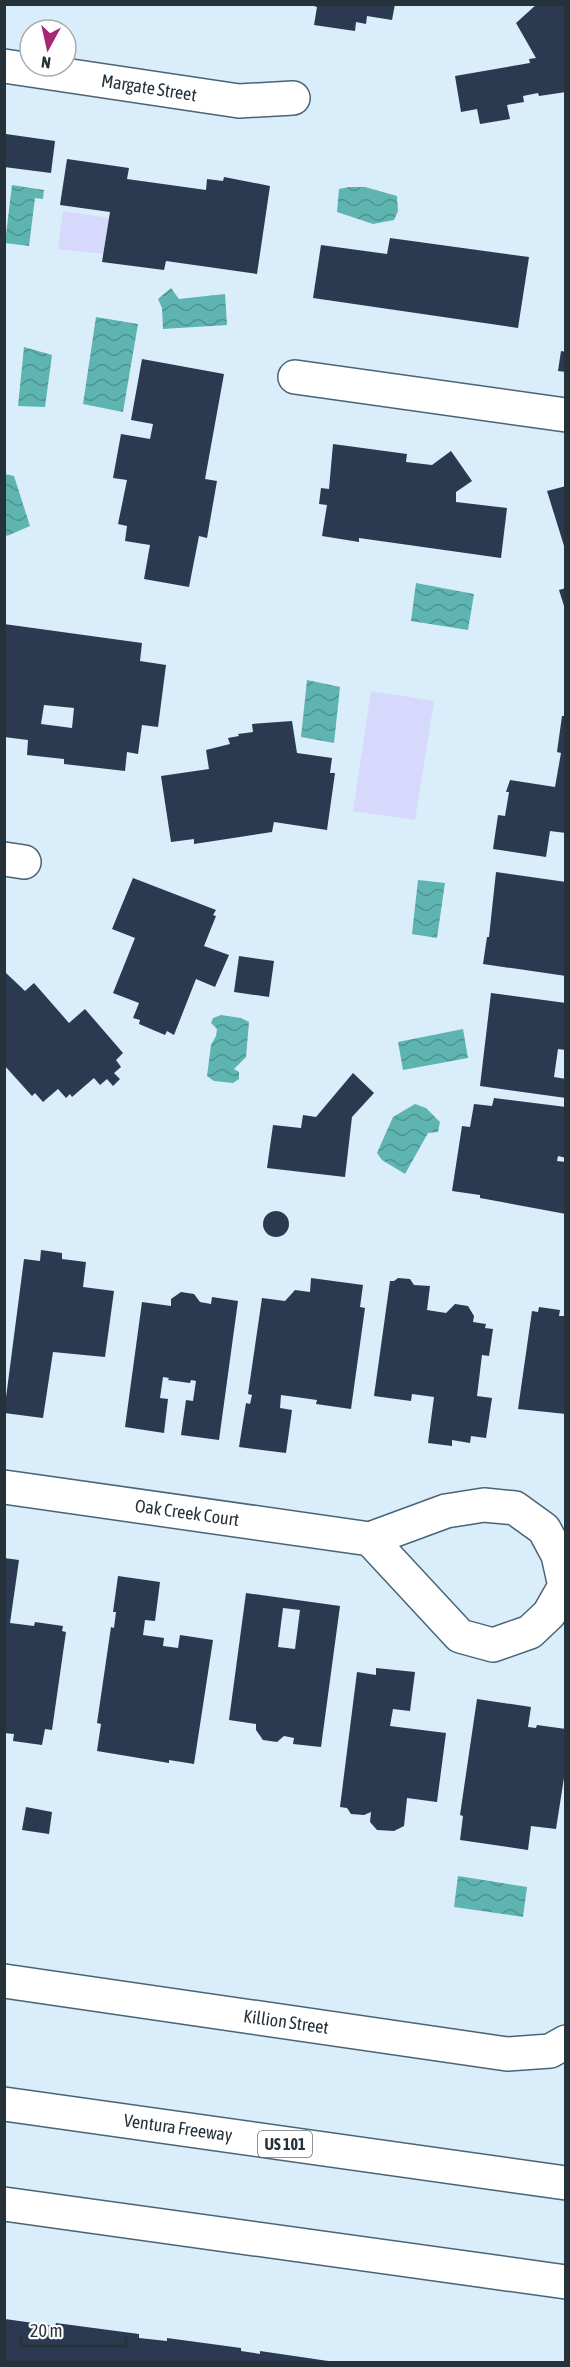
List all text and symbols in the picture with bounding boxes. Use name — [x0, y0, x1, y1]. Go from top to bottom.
north arrow — [18, 18, 78, 78]
text: N — [40, 53, 52, 72]
street label: Margate Street — [100, 70, 198, 105]
street label: Oak Creek Court — [134, 1495, 240, 1530]
street label: Killion Street — [242, 2005, 330, 2038]
street label: Ventura Freeway — [122, 2109, 234, 2146]
road number: US 101 — [258, 2131, 312, 2157]
scale bar — [21, 2310, 126, 2348]
text: 20 m — [30, 2320, 62, 2341]

